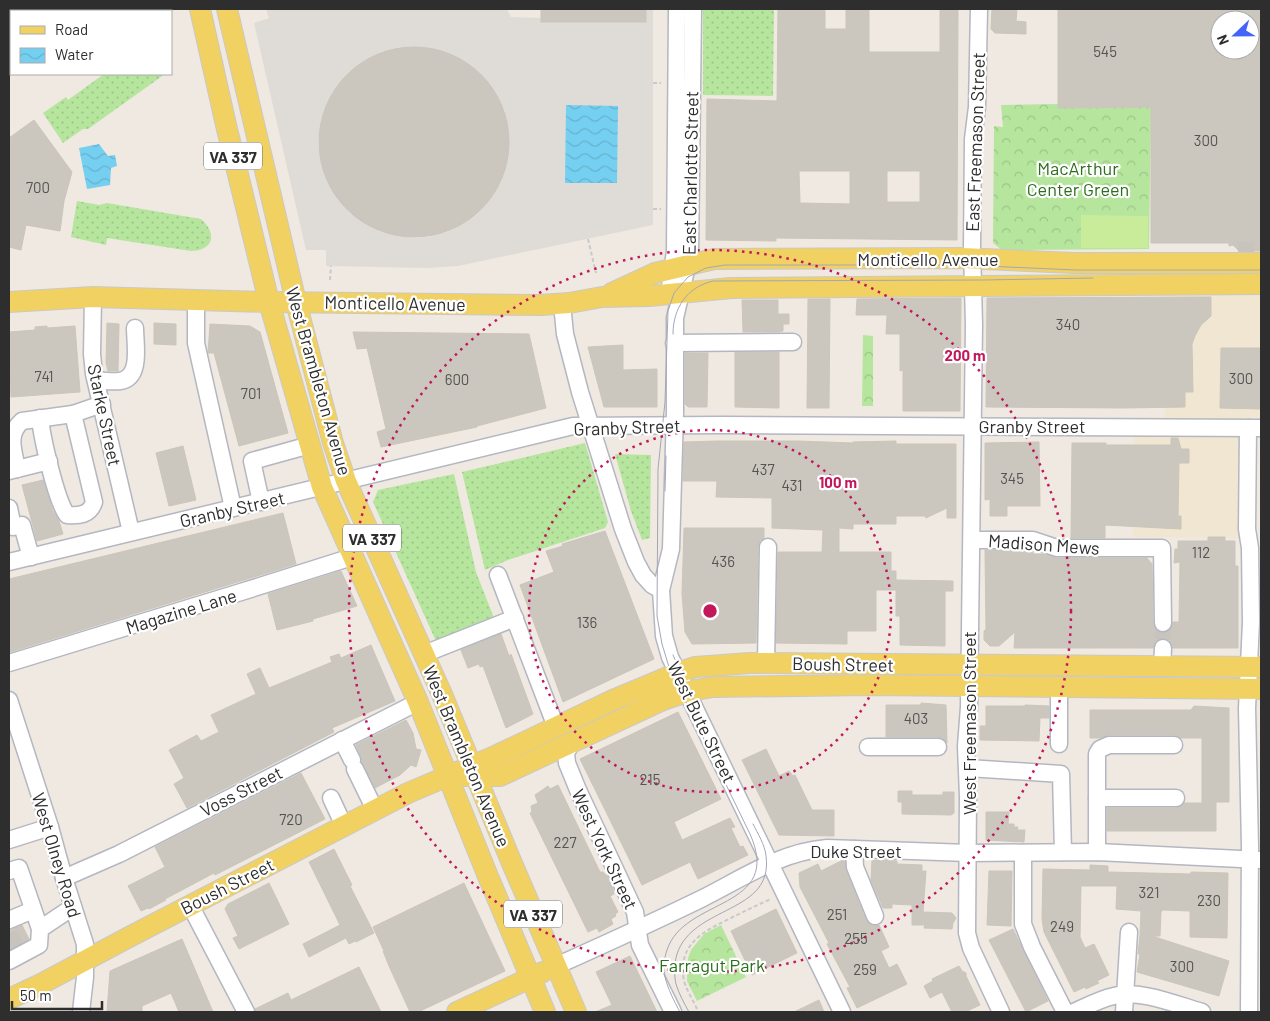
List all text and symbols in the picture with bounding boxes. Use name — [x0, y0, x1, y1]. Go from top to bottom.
legend — [10, 10, 172, 75]
north arrow — [1210, 10, 1260, 60]
text: Road — [55, 20, 88, 38]
text: N — [1213, 33, 1232, 48]
house number: 545 — [1093, 42, 1117, 60]
text: Water — [55, 45, 94, 63]
street label: East Freemason Street — [961, 52, 989, 232]
street label: East Charlotte Street — [678, 91, 702, 255]
house number: 300 — [1194, 131, 1218, 149]
road number: VA 337 — [204, 142, 262, 170]
park label: MacArthur Center Green — [1027, 157, 1129, 200]
house number: 700 — [26, 178, 50, 196]
street label: Monticello Avenue — [857, 248, 999, 270]
street label: West Brambleton Avenue — [282, 284, 356, 478]
street label: Monticello Avenue — [324, 291, 466, 315]
house number: 340 — [1056, 315, 1080, 333]
text: 200 m — [944, 346, 986, 364]
street label: Starke Street — [83, 362, 127, 468]
house number: 741 — [34, 367, 54, 385]
house number: 300 — [1229, 369, 1253, 387]
house number: 600 — [445, 370, 469, 388]
house number: 701 — [241, 384, 261, 402]
street label: Granby Street — [573, 414, 681, 440]
street label: Granby Street — [978, 415, 1086, 437]
house number: 437 — [751, 460, 775, 478]
house number: 345 — [1000, 469, 1024, 487]
text: 100 m — [819, 473, 857, 491]
house number: 431 — [781, 476, 803, 494]
street label: Granby Street — [177, 486, 287, 532]
road number: VA 337 — [343, 524, 401, 552]
street label: Madison Mews — [988, 529, 1100, 559]
house number: 112 — [1192, 543, 1210, 561]
house number: 436 — [711, 552, 735, 570]
street label: Magazine Lane — [123, 584, 239, 638]
centre of rings — [701, 602, 719, 620]
house number: 136 — [577, 613, 597, 631]
street label: West Freemason Street — [958, 631, 980, 815]
street label: Boush Street — [792, 652, 894, 676]
street label: West Bute Street — [663, 658, 741, 786]
street label: West Brambleton Avenue — [419, 662, 515, 850]
house number: 403 — [904, 709, 928, 727]
street label: Voss Street — [196, 761, 286, 821]
house number: 215 — [640, 770, 660, 788]
street label: West York Street — [567, 785, 643, 913]
street label: West Olney Road — [28, 790, 86, 920]
house number: 720 — [279, 810, 303, 828]
house number: 227 — [553, 833, 577, 851]
street label: Duke Street — [810, 840, 902, 862]
street label: Boush Street — [177, 853, 277, 919]
house number: 321 — [1139, 883, 1159, 901]
house number: 230 — [1197, 891, 1221, 909]
road number: VA 337 — [504, 901, 562, 928]
house number: 251 — [827, 905, 847, 923]
house number: 249 — [1050, 917, 1074, 935]
house number: 255 — [844, 929, 868, 947]
park label: Farragut Park — [659, 954, 765, 976]
house number: 300 — [1170, 957, 1194, 975]
house number: 259 — [853, 960, 877, 978]
scale bar — [12, 978, 102, 1010]
text: 50 m — [20, 986, 52, 1004]

